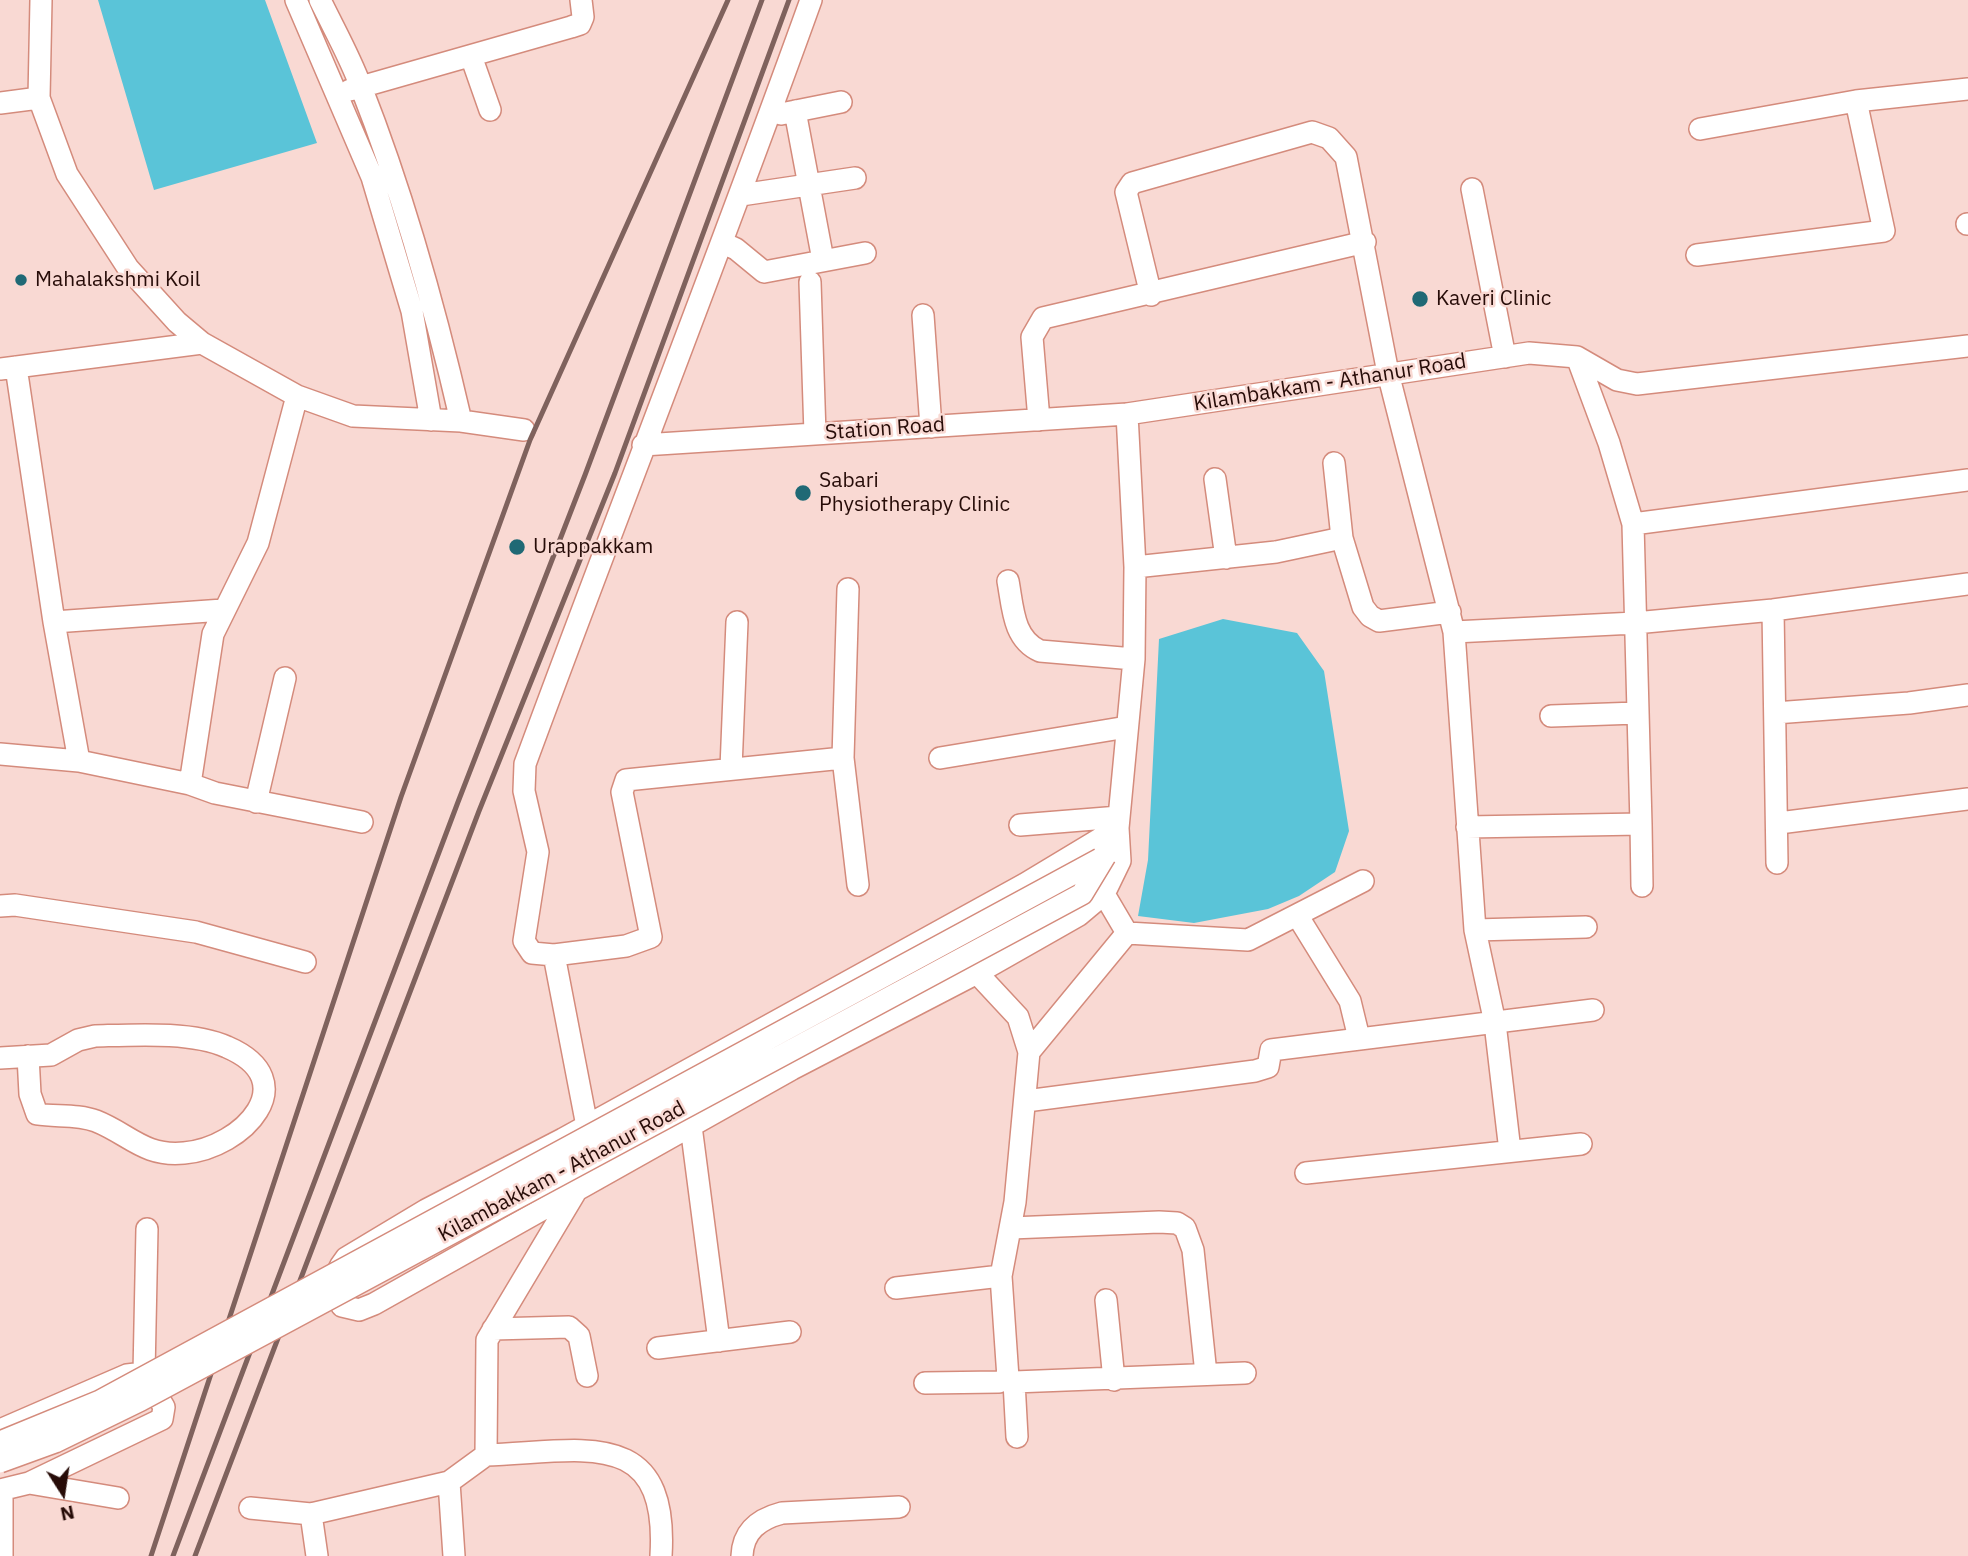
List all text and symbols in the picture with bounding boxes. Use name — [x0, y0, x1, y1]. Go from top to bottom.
place label: Mahalakshmi Koil — [35, 267, 200, 293]
marker: Mahalakshmi Koil — [13, 272, 29, 288]
place label: Kaveri Clinic — [1436, 286, 1551, 312]
marker: Kaveri Clinic — [1410, 289, 1430, 309]
street label: Kilambakkam - Athanur Road — [1192, 349, 1468, 417]
street label: Station Road — [824, 412, 946, 446]
place label: Sabari Physiotherapy Clinic — [819, 468, 1010, 518]
marker: Sabari Physiotherapy Clinic — [793, 483, 813, 503]
place label: Urappakkam — [533, 534, 653, 560]
marker: Urappakkam — [507, 537, 527, 557]
street label: Kilambakkam - Athanur Road — [434, 1096, 690, 1248]
north arrow — [28, 1458, 98, 1528]
text: N — [58, 1500, 77, 1527]

